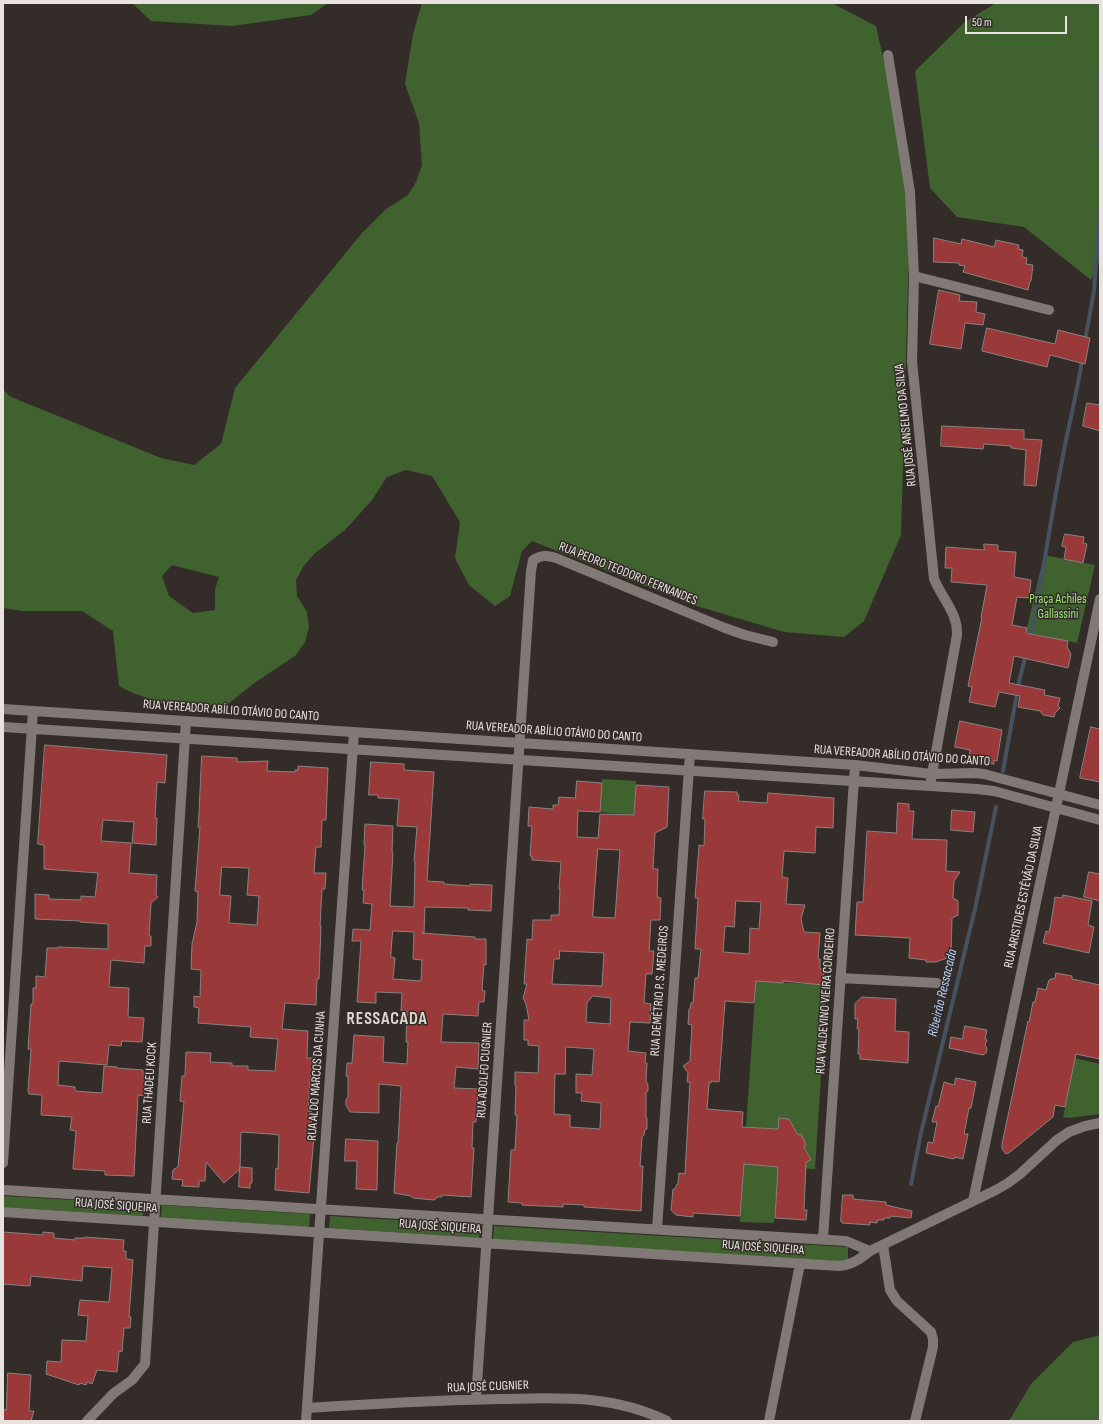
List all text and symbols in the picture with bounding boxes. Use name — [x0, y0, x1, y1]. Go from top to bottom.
scale bar — [967, 8, 1069, 34]
text: 50 m — [972, 15, 992, 30]
street label: RUA JOSÉ ANSELMO DA SILVA — [892, 363, 920, 487]
street label: RUA PEDRO TEODORO FERNANDES — [556, 539, 700, 609]
park label: Praça Achiles Gallassini — [1029, 592, 1087, 623]
street label: RUA VEREADOR ABÍLIO OTÁVIO DO CANTO — [142, 697, 320, 725]
street label: RUA VEREADOR ABÍLIO OTÁVIO DO CANTO — [465, 718, 643, 746]
street label: RUA VEREADOR ABÍLIO OTÁVIO DO CANTO — [813, 742, 991, 770]
street label: RUA ARISTIDES ESTÊVÃO DA SILVA — [1001, 824, 1047, 970]
street label: RUA DEMÉTRIO P. S. MEDEIROS — [648, 925, 672, 1057]
street label: RUA VALDEVINO VIEIRA CORDEIRO — [813, 927, 839, 1075]
water label: Ribeirão Ressacada — [925, 948, 961, 1038]
district label: RESSACADA — [346, 1010, 428, 1030]
street label: RUA ALDO MARCOS DA CUNHA — [305, 1011, 329, 1141]
street label: RUA ADOLFO CUGNIER — [474, 1021, 496, 1119]
street label: RUA THADEU KOCK — [139, 1042, 161, 1124]
street label: RUA JOSÉ SIQUEIRA — [74, 1195, 158, 1217]
street label: RUA JOSÉ SIQUEIRA — [398, 1216, 482, 1238]
street label: RUA JOSÉ SIQUEIRA — [721, 1237, 805, 1259]
street label: RUA JOSÉ CUGNIER — [447, 1378, 529, 1396]

